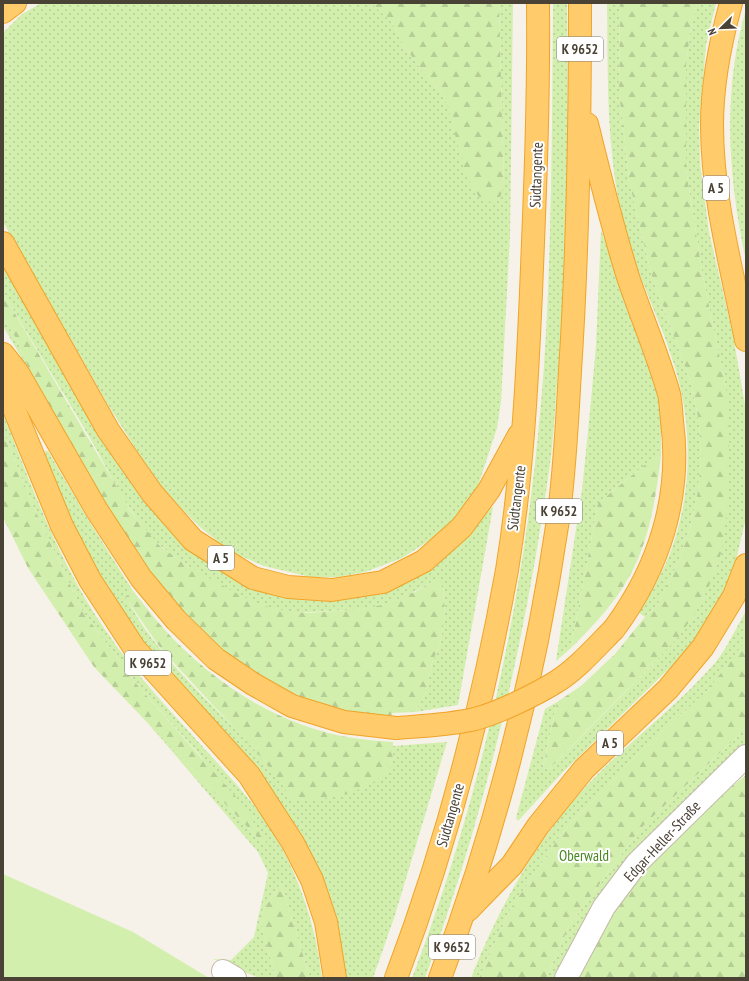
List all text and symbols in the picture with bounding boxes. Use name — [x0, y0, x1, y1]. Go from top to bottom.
north arrow — [701, 8, 741, 48]
text: N — [704, 26, 719, 37]
road number: K 9652 — [557, 37, 603, 61]
street label: Südtangente — [525, 142, 547, 208]
road number: A 5 — [703, 176, 729, 200]
street label: Südtangente — [503, 464, 529, 532]
road number: K 9652 — [536, 499, 582, 523]
road number: A 5 — [208, 546, 234, 570]
road number: K 9652 — [125, 651, 171, 675]
road number: A 5 — [597, 731, 623, 755]
street label: Südtangente — [432, 781, 468, 849]
street label: Edgar-Heller-Straße — [620, 797, 704, 885]
park label: Oberwald — [559, 846, 609, 865]
road number: K 9652 — [429, 935, 475, 959]

